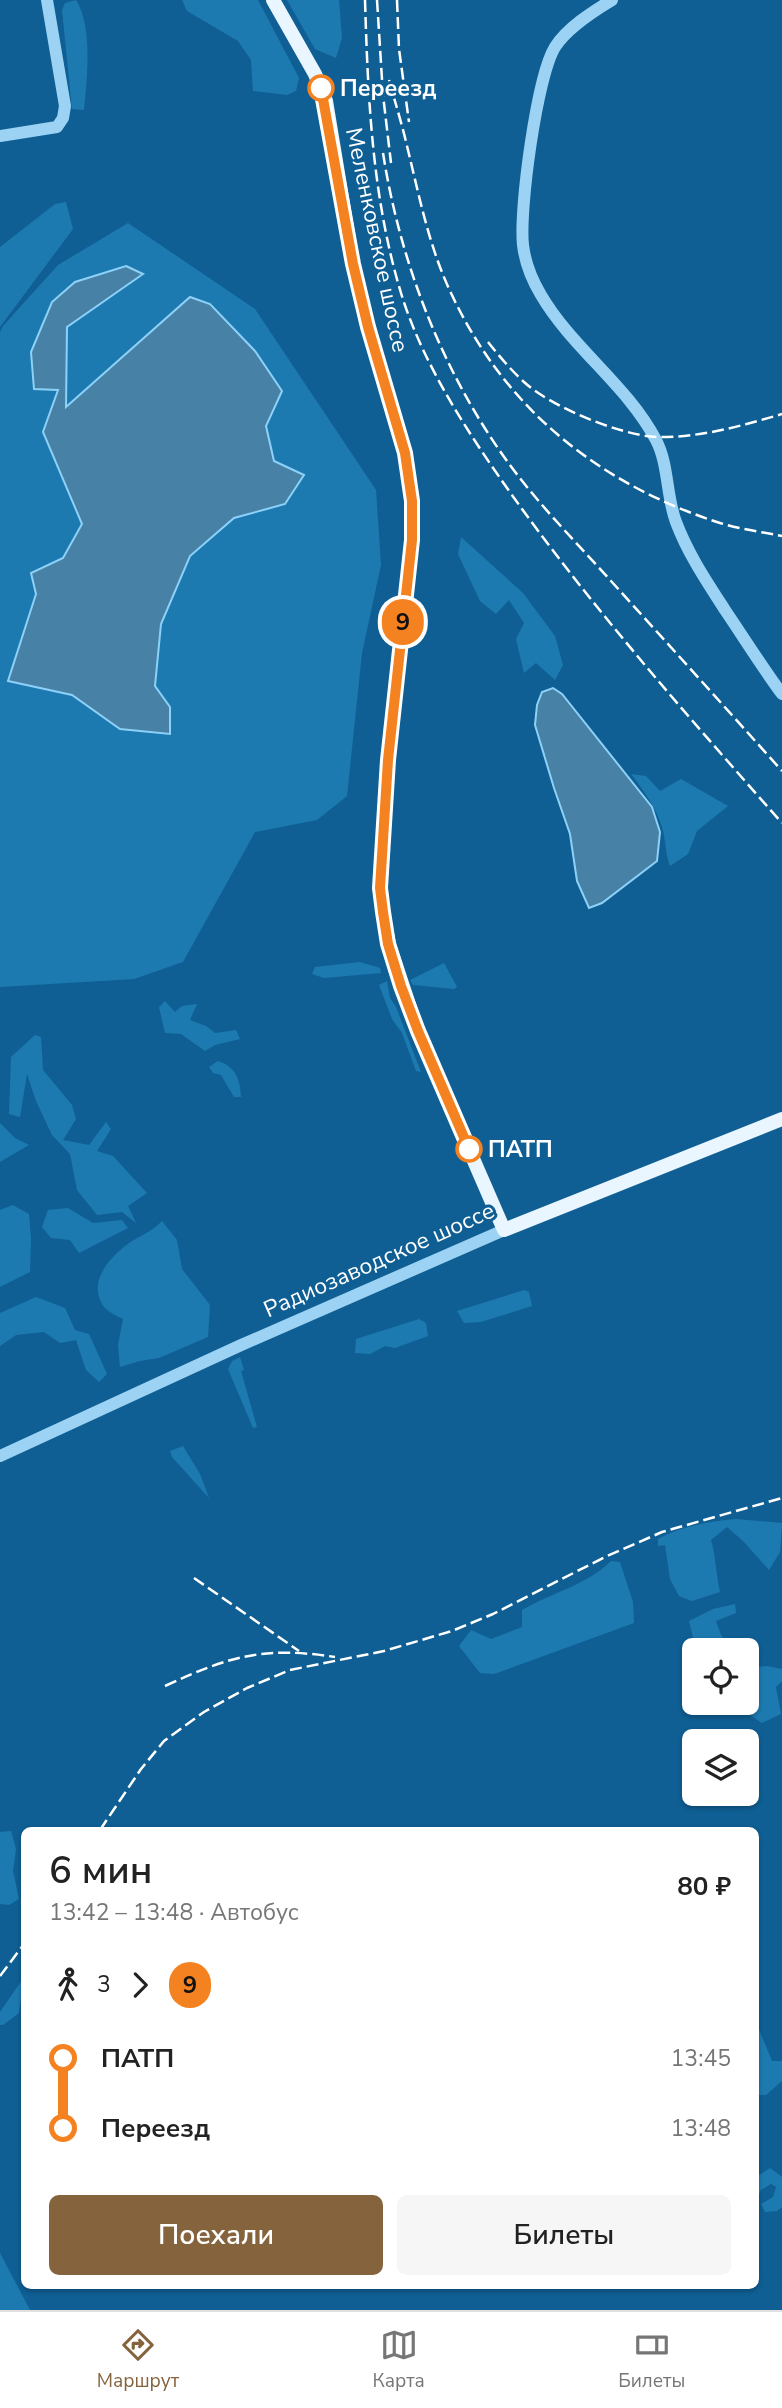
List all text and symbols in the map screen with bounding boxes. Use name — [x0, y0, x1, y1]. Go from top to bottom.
place label: Переезд — [340, 73, 437, 104]
marker: Переезд — [308, 75, 334, 101]
street label: Меленковское шоссе — [338, 125, 416, 355]
line badge: 9 — [380, 599, 426, 645]
text: 9 — [396, 606, 410, 638]
place label: ПАТП — [488, 1134, 553, 1165]
marker: ПАТП — [456, 1136, 482, 1162]
street label: Радиозаводское шоссе — [259, 1195, 499, 1325]
map controls — [682, 1638, 759, 1806]
button: locate — [682, 1638, 759, 1715]
button: layers — [682, 1729, 759, 1806]
text: 6 мин — [49, 1845, 152, 1896]
text: 80 ₽ — [677, 1869, 731, 1904]
text: 13:42 – 13:48 · Автобус — [49, 1897, 299, 1928]
icon: walk — [49, 1966, 87, 2004]
icon: forward — [121, 1966, 159, 2004]
text: 3 — [97, 1969, 111, 2000]
text: 9 — [183, 1969, 197, 2001]
text: ПАТП — [101, 2041, 174, 2076]
text: 13:45 — [671, 2043, 731, 2074]
text: Переезд — [101, 2111, 210, 2146]
text: 13:48 — [671, 2113, 731, 2144]
button: Поехали — [49, 2195, 383, 2275]
button: Билеты — [397, 2195, 731, 2275]
tab: Маршрут — [97, 2326, 179, 2394]
tab: Карта — [372, 2326, 425, 2394]
tab: Билеты — [618, 2326, 685, 2394]

